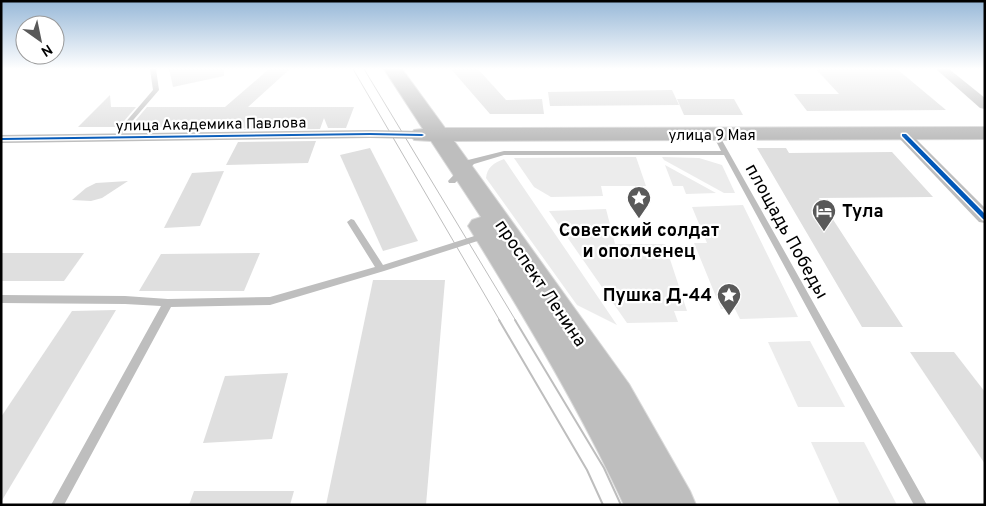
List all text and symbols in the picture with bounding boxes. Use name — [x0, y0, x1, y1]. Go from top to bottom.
north arrow — [15, 15, 65, 65]
text: N — [37, 40, 55, 60]
street label: улица Академика Павлова — [116, 114, 306, 137]
street label: улица 9 Мая — [668, 127, 756, 146]
street label: площадь Победы — [739, 160, 832, 303]
place icon: Советский солдат и ополченец — [626, 185, 652, 219]
hotel icon: Тула — [811, 198, 837, 232]
place label: Тула — [842, 201, 884, 224]
street label: проспект Ленина — [489, 216, 591, 352]
place label: Советский солдат и ополченец — [559, 220, 720, 264]
place icon: Пушка Д-44 — [716, 282, 742, 316]
place label: Пушка Д-44 — [603, 285, 712, 308]

